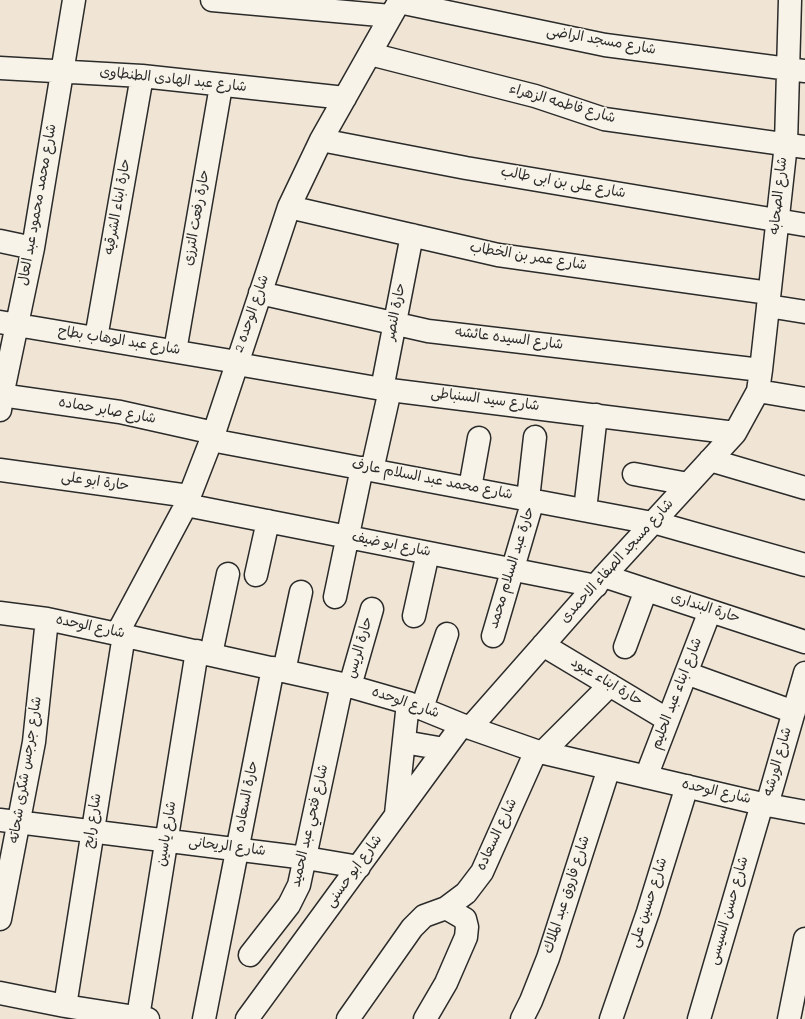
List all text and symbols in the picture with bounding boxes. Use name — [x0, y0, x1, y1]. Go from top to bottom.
street label: شارع مسجد الراضى — [545, 24, 657, 60]
street label: شارع عبد الهادى الطنطاوى — [99, 65, 247, 97]
street label: شارع فاطمه الزهراء — [507, 82, 617, 128]
street label: شارع محمد محمود عبد العال — [16, 123, 62, 287]
street label: شارع الصحابه — [768, 156, 792, 236]
street label: حارة ابناء الشرقيه — [102, 158, 136, 256]
street label: شارع على بن ابى طالب — [499, 165, 627, 203]
street label: حارة رفعت الترزى — [181, 169, 215, 267]
street label: شارع عمر بن الخطاب — [468, 240, 588, 276]
street label: شارع الوحده 2 — [232, 273, 274, 355]
street label: حارة النصر — [383, 282, 411, 342]
street label: شارع عبد الوهاب بطاح — [57, 324, 181, 360]
street label: شارع السيده عائشه — [454, 325, 564, 355]
street label: شارع سيد السنباطى — [430, 386, 540, 416]
street label: شارع صابر حماده — [57, 395, 157, 429]
street label: شارع محمد عبد السلام عارف — [350, 457, 514, 505]
street label: حارة ابو على — [60, 470, 130, 496]
street label: شارع مسجد الصفاء الاحمدى — [558, 496, 678, 628]
street label: حارة عبد السلام محمد — [486, 505, 540, 631]
street label: شارع ابو ضيف — [350, 530, 432, 562]
street label: حارة البندارى — [668, 590, 742, 628]
street label: شارع الوحده — [54, 612, 126, 644]
street label: حارة الريس — [344, 615, 378, 681]
street label: شارع ابناء عبد الحليم — [649, 636, 707, 752]
street label: حارة ابناء عبود — [567, 655, 645, 711]
street label: شارع الوحده — [369, 685, 441, 723]
street label: شارع جرجس شكرى شحاته — [7, 695, 47, 845]
street label: شارع الورشه — [761, 726, 797, 798]
street label: حارة السعاده — [233, 760, 263, 834]
street label: شارع فتحي عبد الحميد — [289, 763, 333, 889]
street label: شارع الوحده — [680, 777, 752, 809]
street label: شارع رابح — [81, 792, 107, 850]
street label: شارع السعاده — [474, 796, 522, 874]
street label: شارع ياسين — [155, 800, 181, 868]
street label: شارع ابو حسنى — [323, 832, 387, 912]
street label: شارع فاروق عبد الملاك — [541, 834, 595, 956]
street label: شارع الريحانى — [188, 835, 266, 861]
street label: شارع حسن السيسى — [707, 855, 753, 967]
street label: شارع حسين على — [628, 856, 672, 950]

